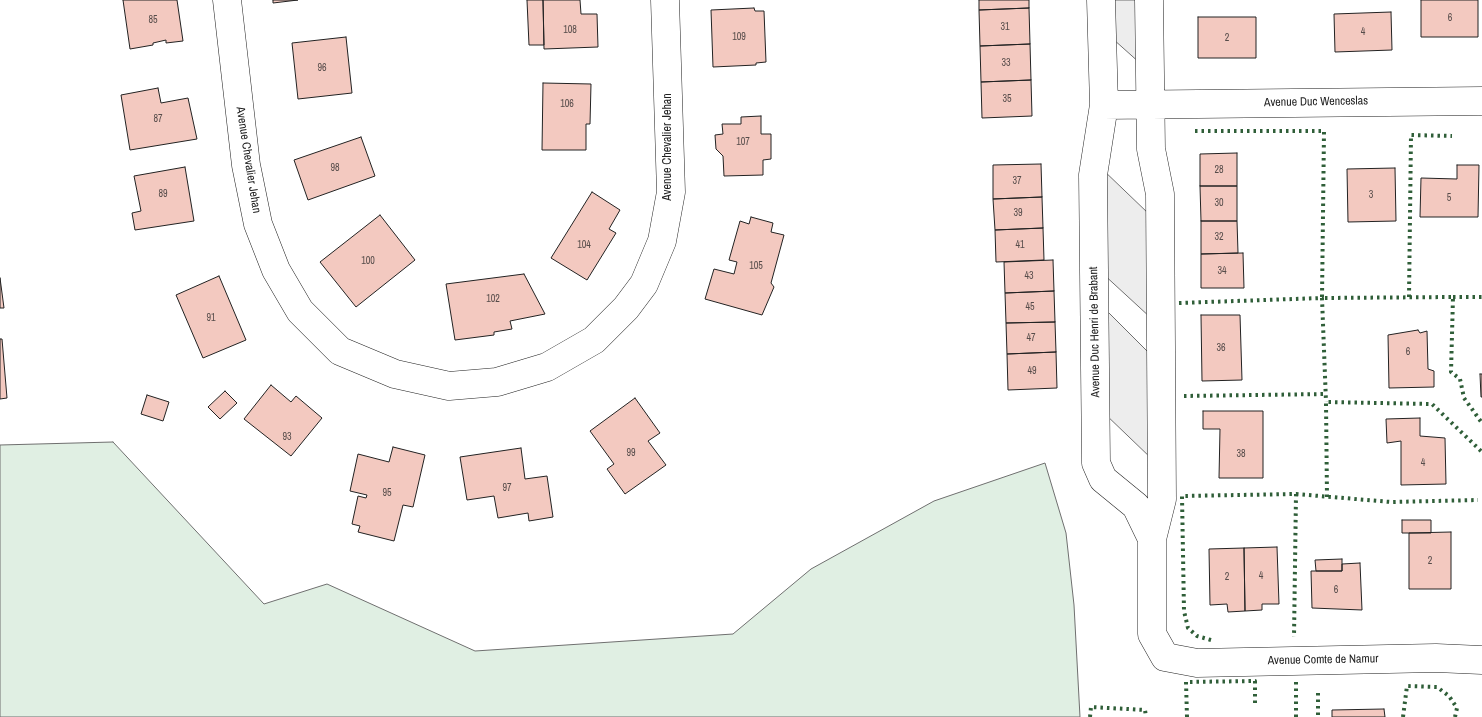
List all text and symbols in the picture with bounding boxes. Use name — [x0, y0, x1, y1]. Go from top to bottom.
house number: 6 — [1448, 12, 1452, 24]
house number: 85 — [148, 14, 158, 26]
house number: 31 — [1000, 21, 1010, 33]
house number: 108 — [563, 24, 577, 36]
house number: 4 — [1361, 26, 1365, 38]
house number: 109 — [732, 31, 746, 43]
house number: 2 — [1225, 32, 1229, 44]
house number: 33 — [1001, 57, 1011, 69]
house number: 96 — [317, 62, 327, 74]
street label: Avenue Chevalier Jehan — [661, 93, 675, 201]
house number: 35 — [1002, 93, 1012, 105]
street label: Avenue Duc Wenceslas — [1264, 94, 1368, 110]
house number: 106 — [560, 98, 574, 110]
street label: Avenue Chevalier Jehan — [232, 106, 264, 214]
house number: 87 — [153, 113, 163, 125]
house number: 107 — [736, 136, 750, 148]
house number: 98 — [330, 162, 340, 174]
house number: 28 — [1214, 164, 1224, 176]
house number: 37 — [1012, 175, 1022, 187]
house number: 89 — [158, 188, 168, 200]
house number: 3 — [1369, 189, 1373, 201]
house number: 5 — [1447, 192, 1451, 204]
house number: 30 — [1214, 197, 1224, 209]
house number: 39 — [1013, 207, 1023, 219]
house number: 32 — [1214, 231, 1224, 243]
house number: 104 — [577, 239, 591, 251]
house number: 41 — [1015, 239, 1025, 251]
house number: 100 — [361, 255, 375, 267]
house number: 105 — [749, 260, 763, 272]
house number: 34 — [1217, 265, 1227, 277]
street label: Avenue Duc Henri de Brabant — [1087, 266, 1103, 398]
house number: 43 — [1024, 270, 1034, 282]
house number: 102 — [486, 293, 500, 305]
house number: 45 — [1025, 301, 1035, 313]
house number: 91 — [206, 312, 216, 324]
house number: 47 — [1026, 332, 1036, 344]
house number: 36 — [1216, 342, 1226, 354]
house number: 6 — [1406, 346, 1410, 358]
house number: 49 — [1027, 365, 1037, 377]
house number: 93 — [282, 431, 292, 443]
house number: 99 — [626, 447, 636, 459]
house number: 38 — [1236, 448, 1246, 460]
house number: 4 — [1421, 457, 1425, 469]
house number: 97 — [502, 482, 512, 494]
house number: 95 — [382, 487, 392, 499]
house number: 2 — [1428, 555, 1432, 567]
house number: 4 — [1259, 570, 1263, 582]
house number: 2 — [1225, 571, 1229, 583]
house number: 6 — [1334, 584, 1338, 596]
street label: Avenue Comte de Namur — [1267, 652, 1379, 668]

